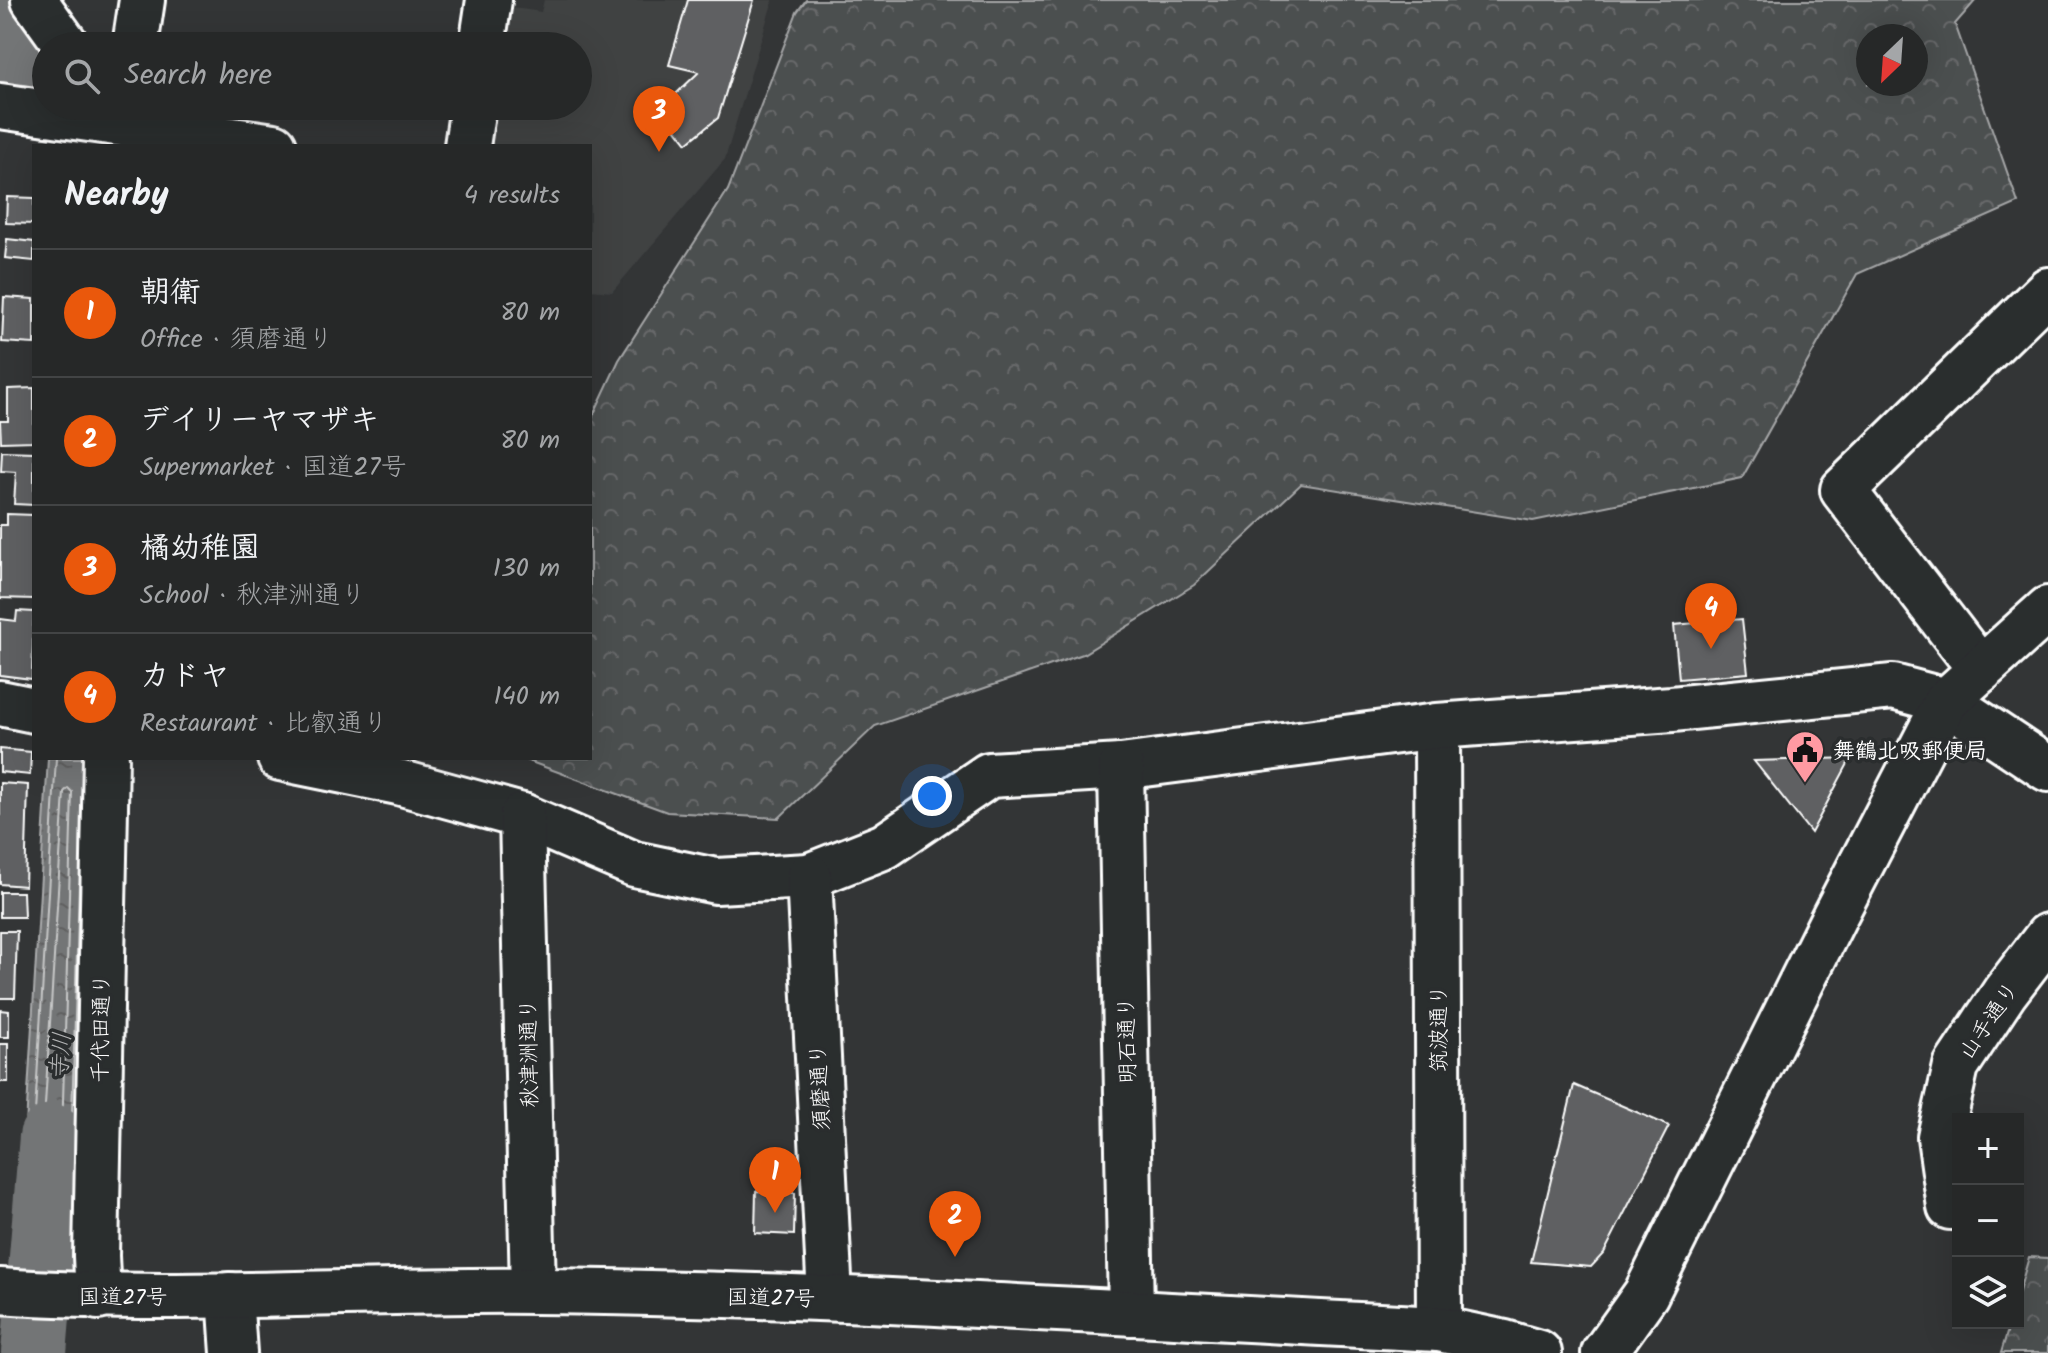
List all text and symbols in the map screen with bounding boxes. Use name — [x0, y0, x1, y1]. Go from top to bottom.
north arrow — [1856, 24, 1928, 96]
search box — [32, 32, 592, 120]
text: Search here — [124, 52, 272, 100]
icon: search — [60, 54, 104, 98]
pin: 3 — [633, 86, 685, 152]
text: Nearby — [64, 169, 169, 223]
text: 4 results — [464, 175, 560, 217]
text: 朝衛 — [140, 269, 200, 317]
text: 1 — [86, 292, 94, 334]
text: 80 m — [500, 292, 560, 334]
text: Office · 須磨通り — [140, 319, 334, 361]
text: デイリーヤマザキ — [140, 397, 379, 445]
text: 2 — [82, 420, 98, 462]
text: 80 m — [500, 420, 560, 462]
text: Supermarket · 国道27号 — [140, 447, 407, 489]
text: 橘幼稚園 — [140, 525, 260, 573]
text: 3 — [83, 548, 97, 590]
text: 130 m — [493, 548, 560, 590]
text: School · 秋津洲通り — [140, 575, 366, 617]
pin: 4 — [1685, 583, 1737, 649]
text: カドヤ — [140, 653, 230, 701]
text: 4 — [83, 676, 97, 718]
text: 140 m — [493, 676, 560, 718]
text: Restaurant · 比叡通り — [140, 703, 388, 745]
public building icon: 舞鶴北吸郵便局 — [1784, 729, 1826, 784]
place label: 舞鶴北吸郵便局 — [1833, 735, 1987, 770]
your location — [912, 776, 952, 816]
street label: 千代田通り — [84, 973, 121, 1083]
street label: 山手通り — [1951, 975, 2029, 1068]
street label: 筑波通り — [1423, 984, 1458, 1072]
street label: 明石通り — [1110, 996, 1147, 1084]
street label: 秋津洲通り — [512, 998, 549, 1108]
water label: 寺川 — [40, 1031, 83, 1082]
street label: 須磨通り — [802, 1042, 841, 1132]
map controls — [1952, 1113, 2024, 1329]
button: + — [1952, 1113, 2024, 1185]
pin: 1 — [749, 1147, 801, 1213]
button: − — [1952, 1185, 2024, 1257]
pin: 2 — [929, 1191, 981, 1257]
button: layers — [1952, 1257, 2024, 1329]
street label: 国道27号 — [79, 1281, 167, 1316]
street label: 国道27号 — [726, 1281, 816, 1318]

